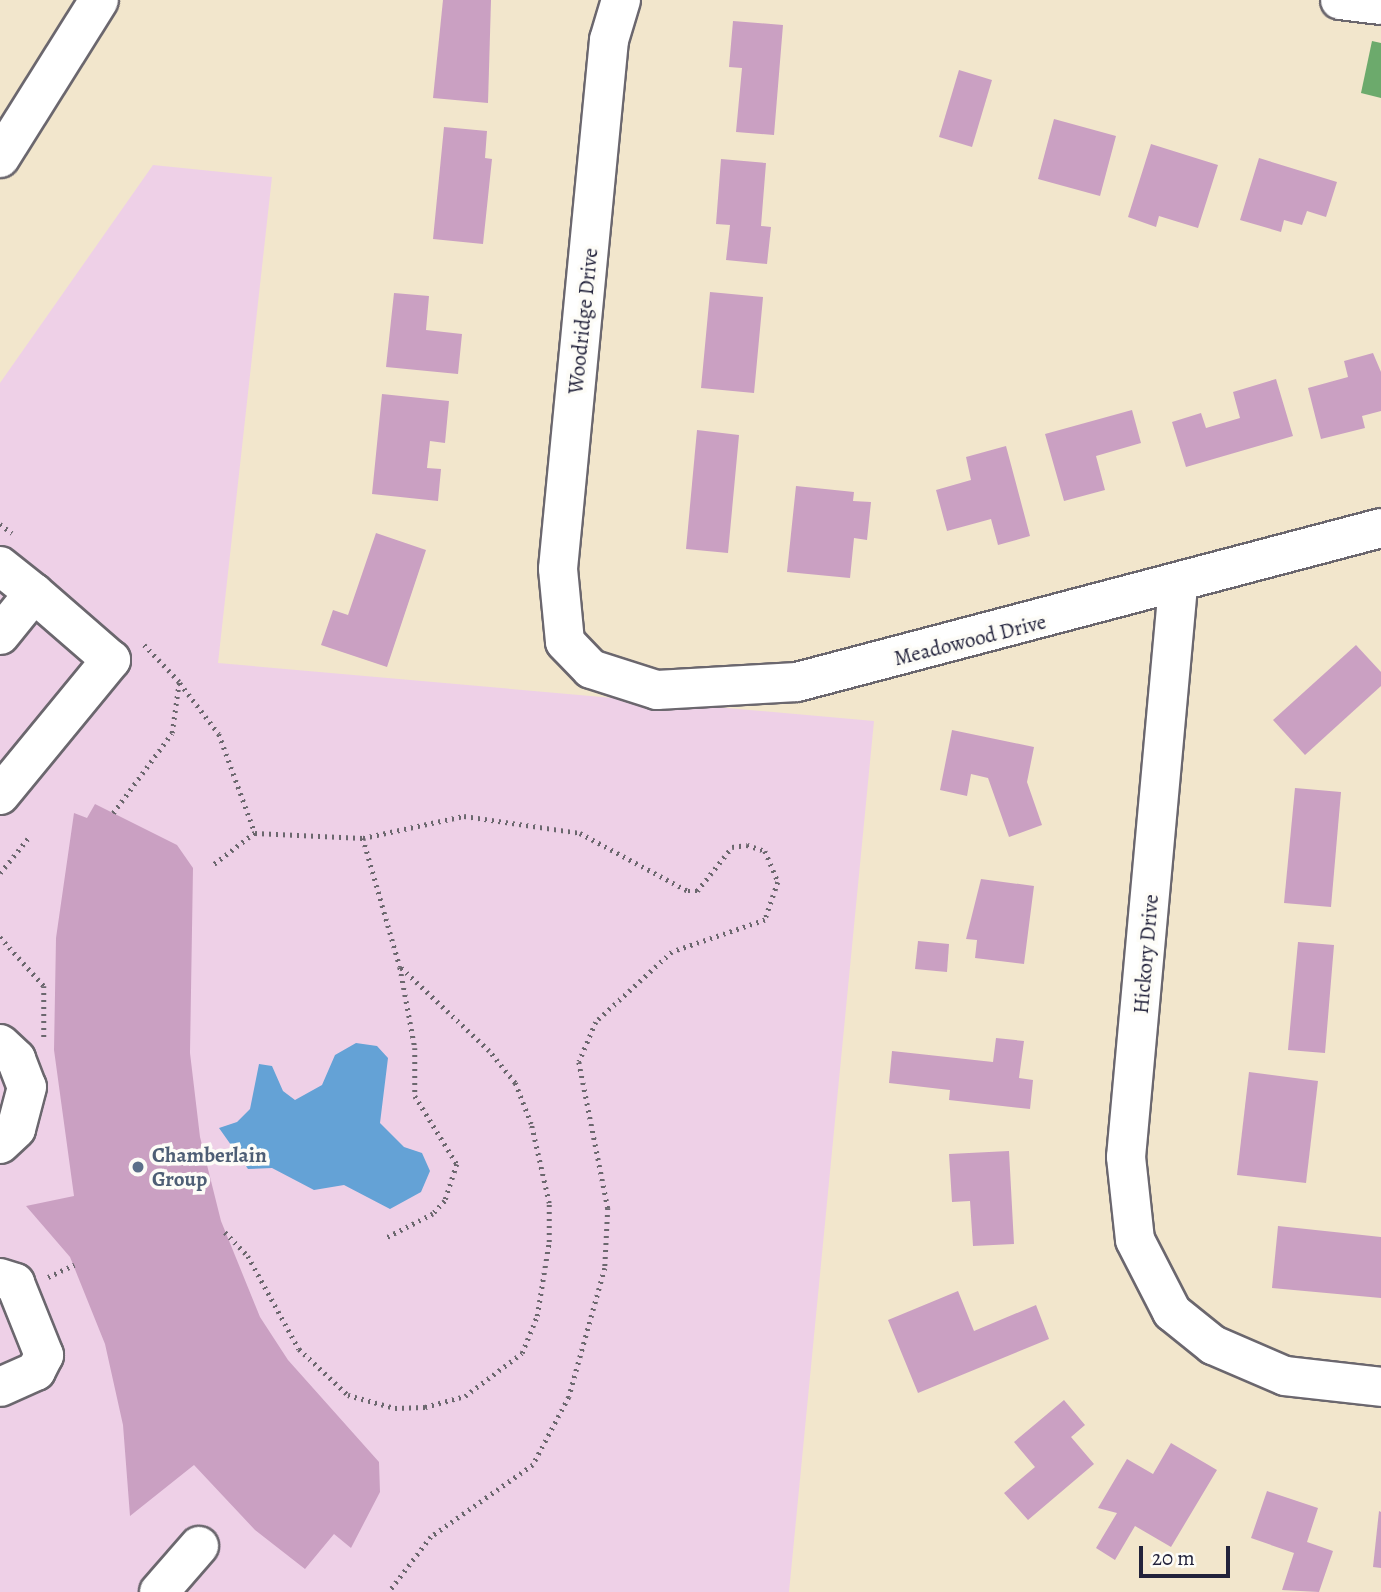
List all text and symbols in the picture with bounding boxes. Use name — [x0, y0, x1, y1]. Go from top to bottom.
street label: Woodridge Drive — [563, 247, 603, 395]
street label: Meadowood Drive — [891, 609, 1049, 671]
street label: Hickory Drive — [1128, 893, 1164, 1015]
place label: Chamberlain Group — [152, 1142, 267, 1192]
marker: Chamberlain Group — [130, 1159, 146, 1175]
scale bar — [1143, 1532, 1234, 1576]
text: 20 m — [1152, 1544, 1195, 1572]

